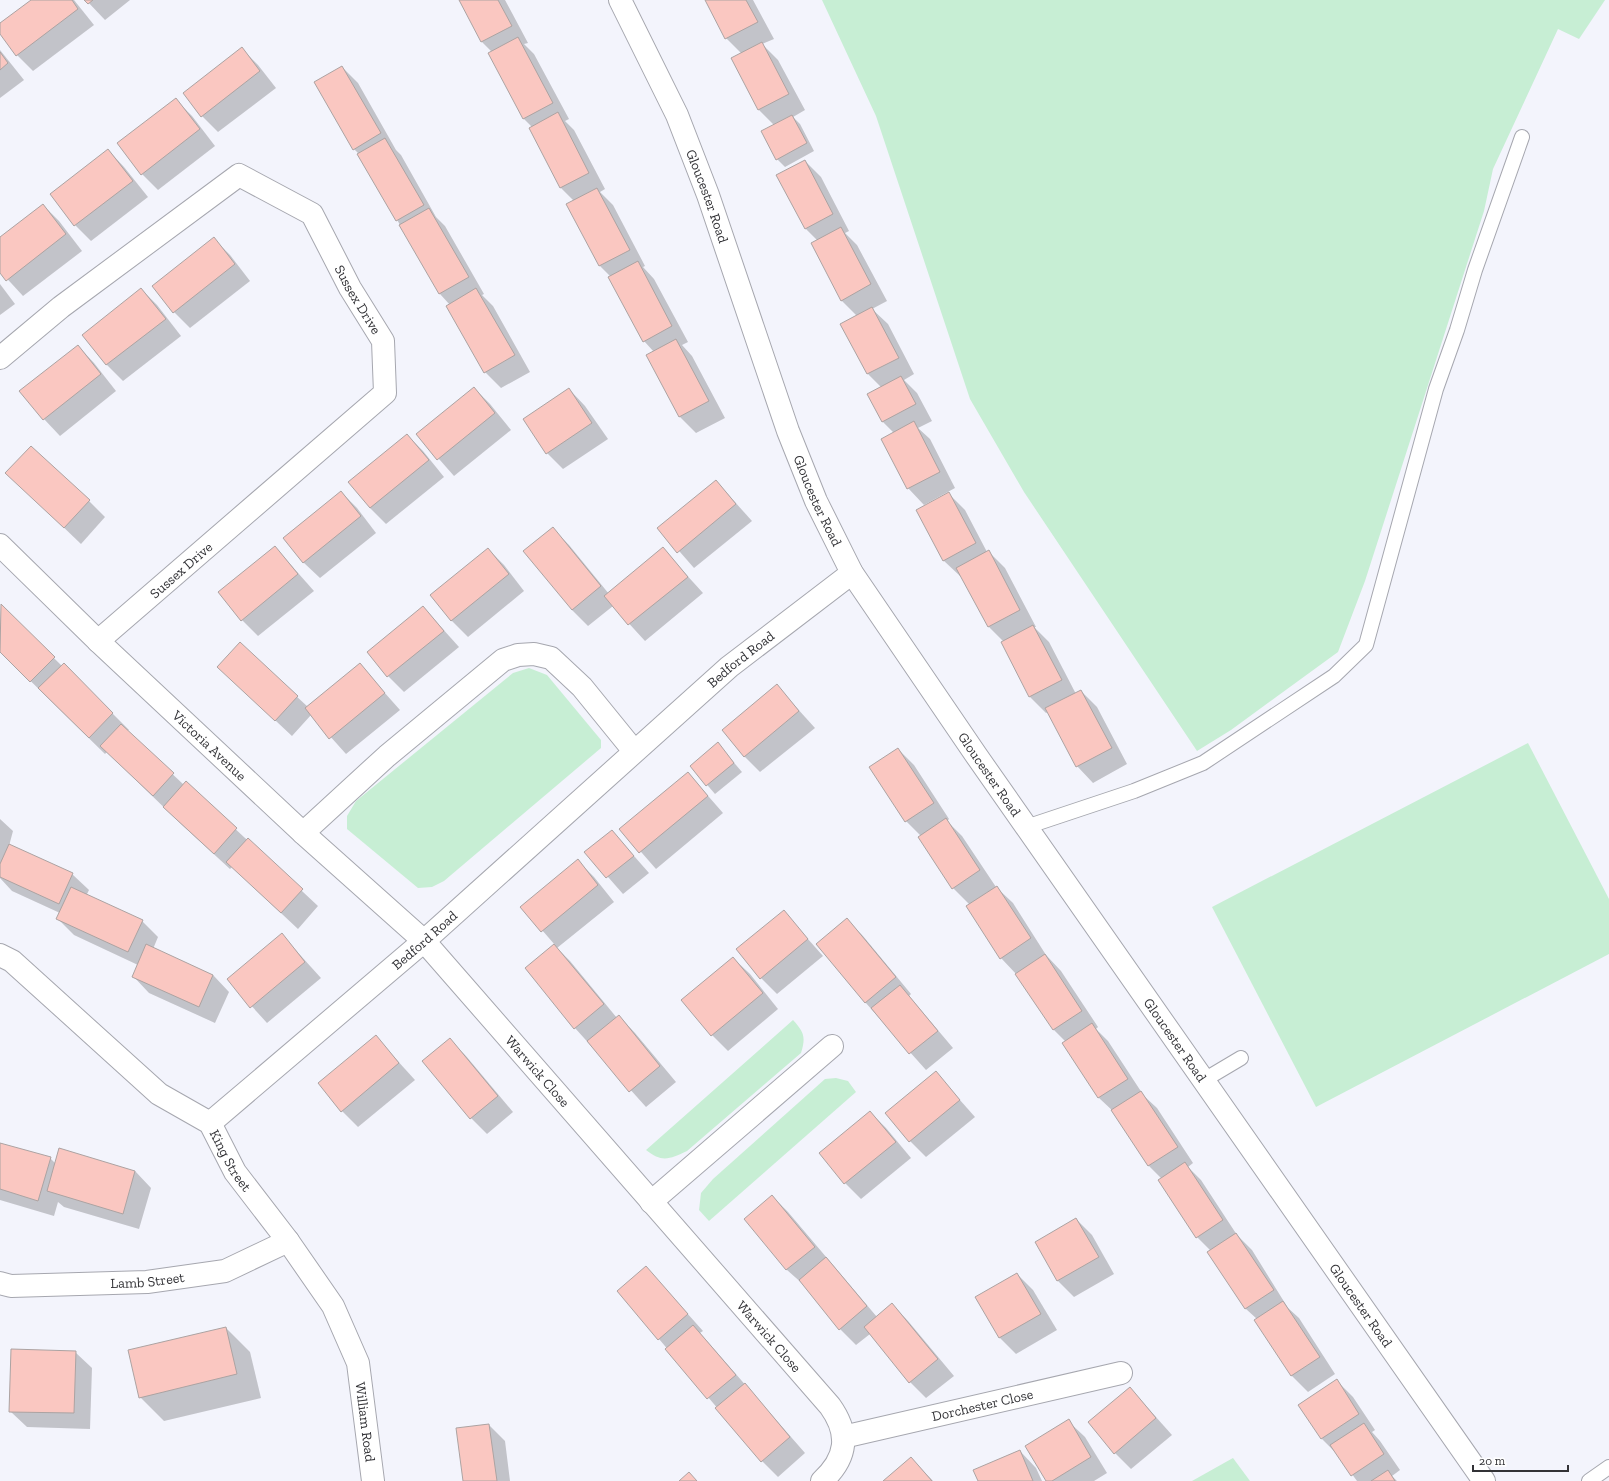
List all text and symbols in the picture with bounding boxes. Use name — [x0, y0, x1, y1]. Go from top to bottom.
street label: Gloucester Road — [682, 147, 732, 246]
street label: Sussex Drive — [331, 262, 385, 338]
street label: Gloucester Road — [789, 453, 845, 550]
street label: Sussex Drive — [147, 538, 216, 602]
street label: Bedford Road — [704, 627, 778, 691]
street label: Victoria Avenue — [168, 706, 250, 785]
street label: Gloucester Road — [954, 729, 1024, 820]
street label: Bedford Road — [389, 907, 461, 973]
street label: Gloucester Road — [1140, 995, 1210, 1085]
street label: Warwick Close — [501, 1032, 573, 1111]
street label: King Street — [206, 1127, 255, 1196]
street label: Gloucester Road — [1325, 1260, 1396, 1351]
street label: Lamb Street — [110, 1269, 186, 1292]
street label: Warwick Close — [733, 1297, 805, 1376]
street label: William Road — [351, 1381, 379, 1463]
street label: Dorchester Close — [930, 1385, 1035, 1425]
scale bar — [1473, 1447, 1568, 1473]
text: 20 m — [1479, 1454, 1506, 1468]

